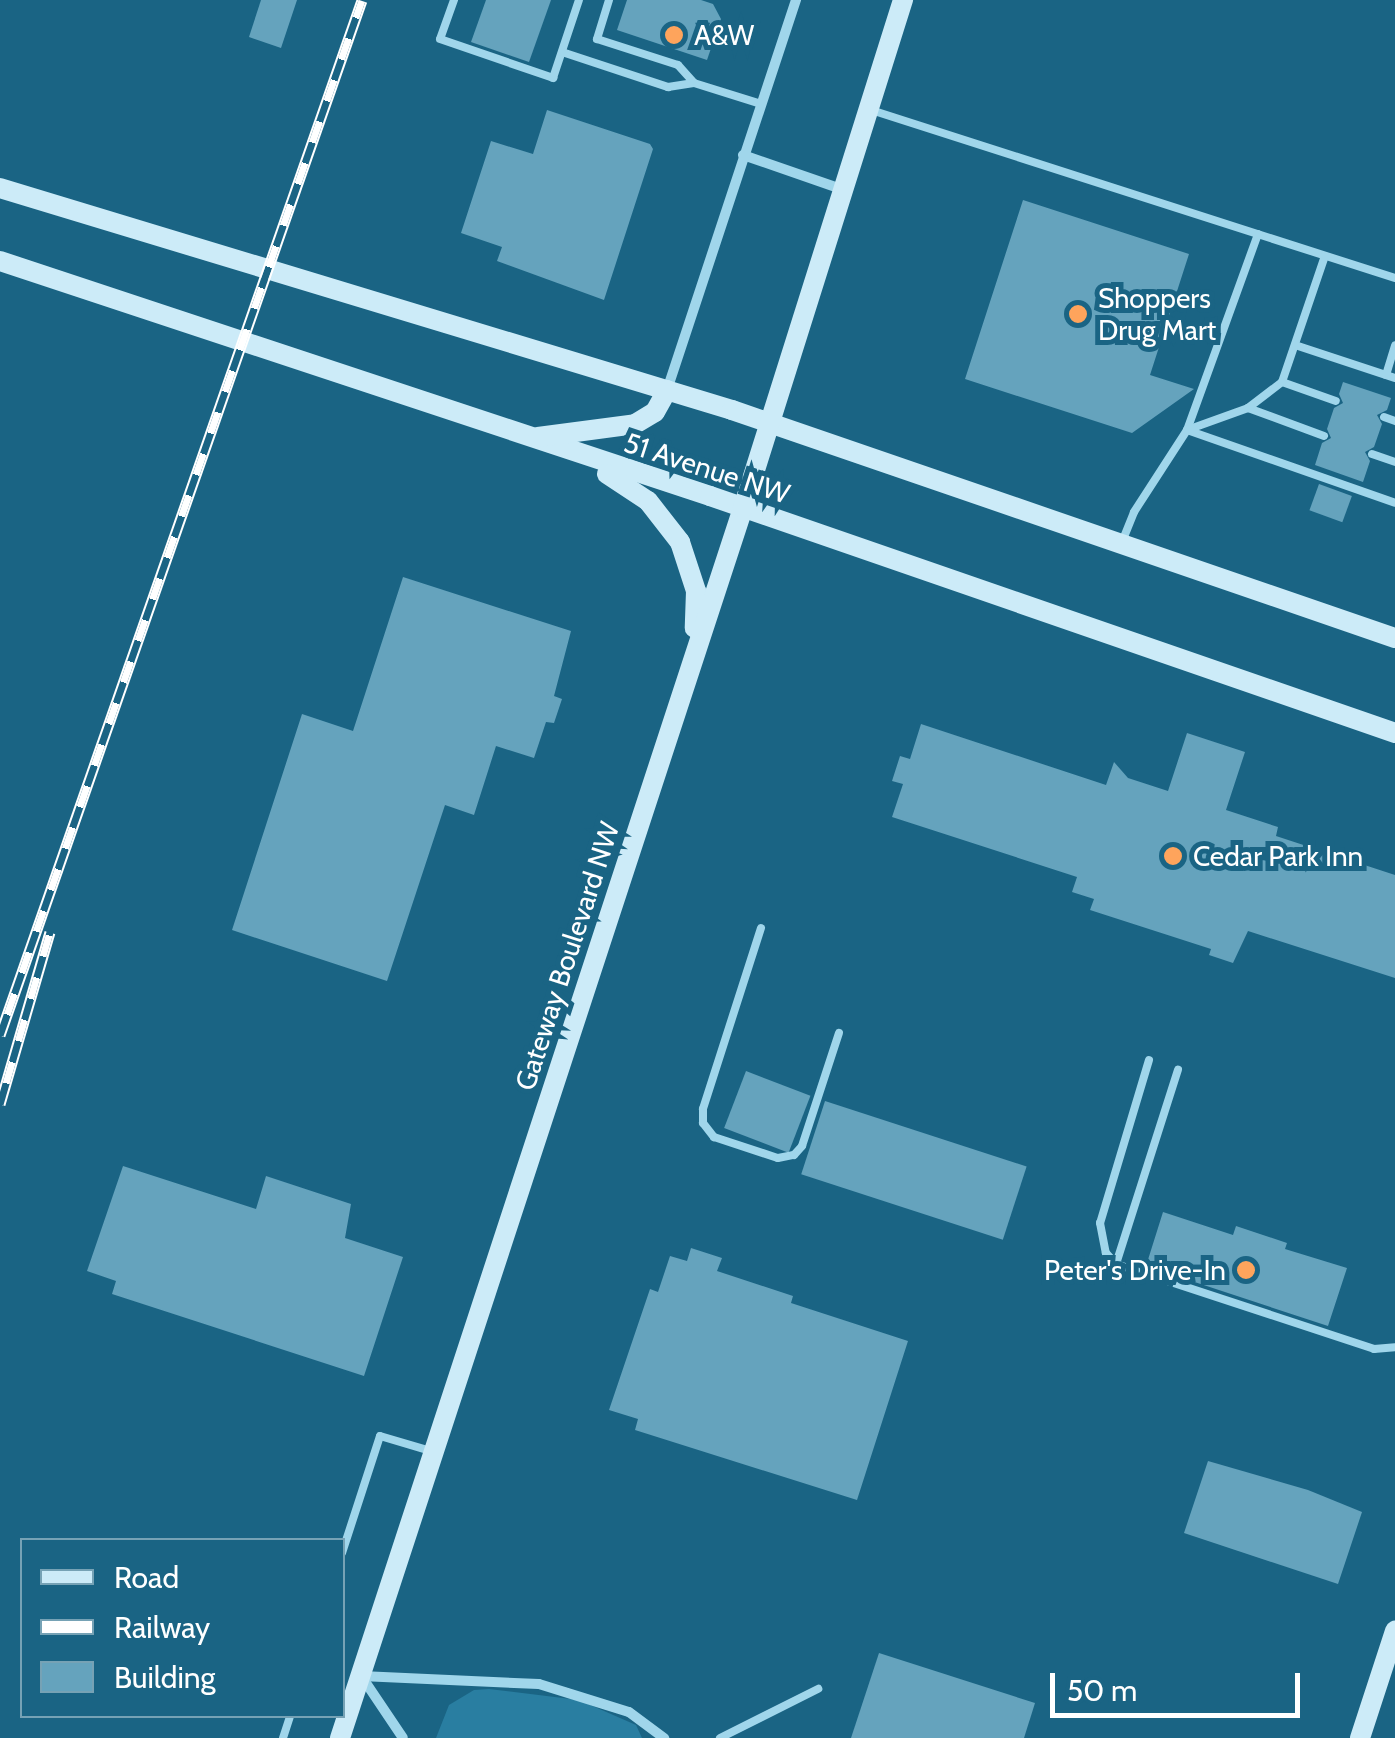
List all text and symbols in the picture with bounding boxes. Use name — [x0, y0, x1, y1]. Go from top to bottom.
place label: A&W — [694, 18, 754, 52]
marker: A&W — [663, 24, 685, 46]
place label: Shoppers Drug Mart — [1098, 281, 1216, 347]
marker: Shoppers Drug Mart — [1067, 303, 1089, 325]
street label: 51 Avenue NW — [620, 425, 794, 511]
street label: Gateway Boulevard NW — [508, 818, 626, 1094]
place label: Cedar Park Inn — [1193, 839, 1363, 873]
marker: Cedar Park Inn — [1162, 845, 1184, 867]
place label: Peter's Drive-In — [1044, 1253, 1226, 1287]
marker: Peter's Drive-In — [1235, 1259, 1257, 1281]
legend — [20, 1538, 345, 1718]
text: Road — [114, 1559, 179, 1596]
text: Railway — [114, 1609, 210, 1646]
scale bar — [1055, 1653, 1305, 1715]
text: Building — [114, 1659, 216, 1696]
text: 50 m — [1067, 1672, 1137, 1709]

